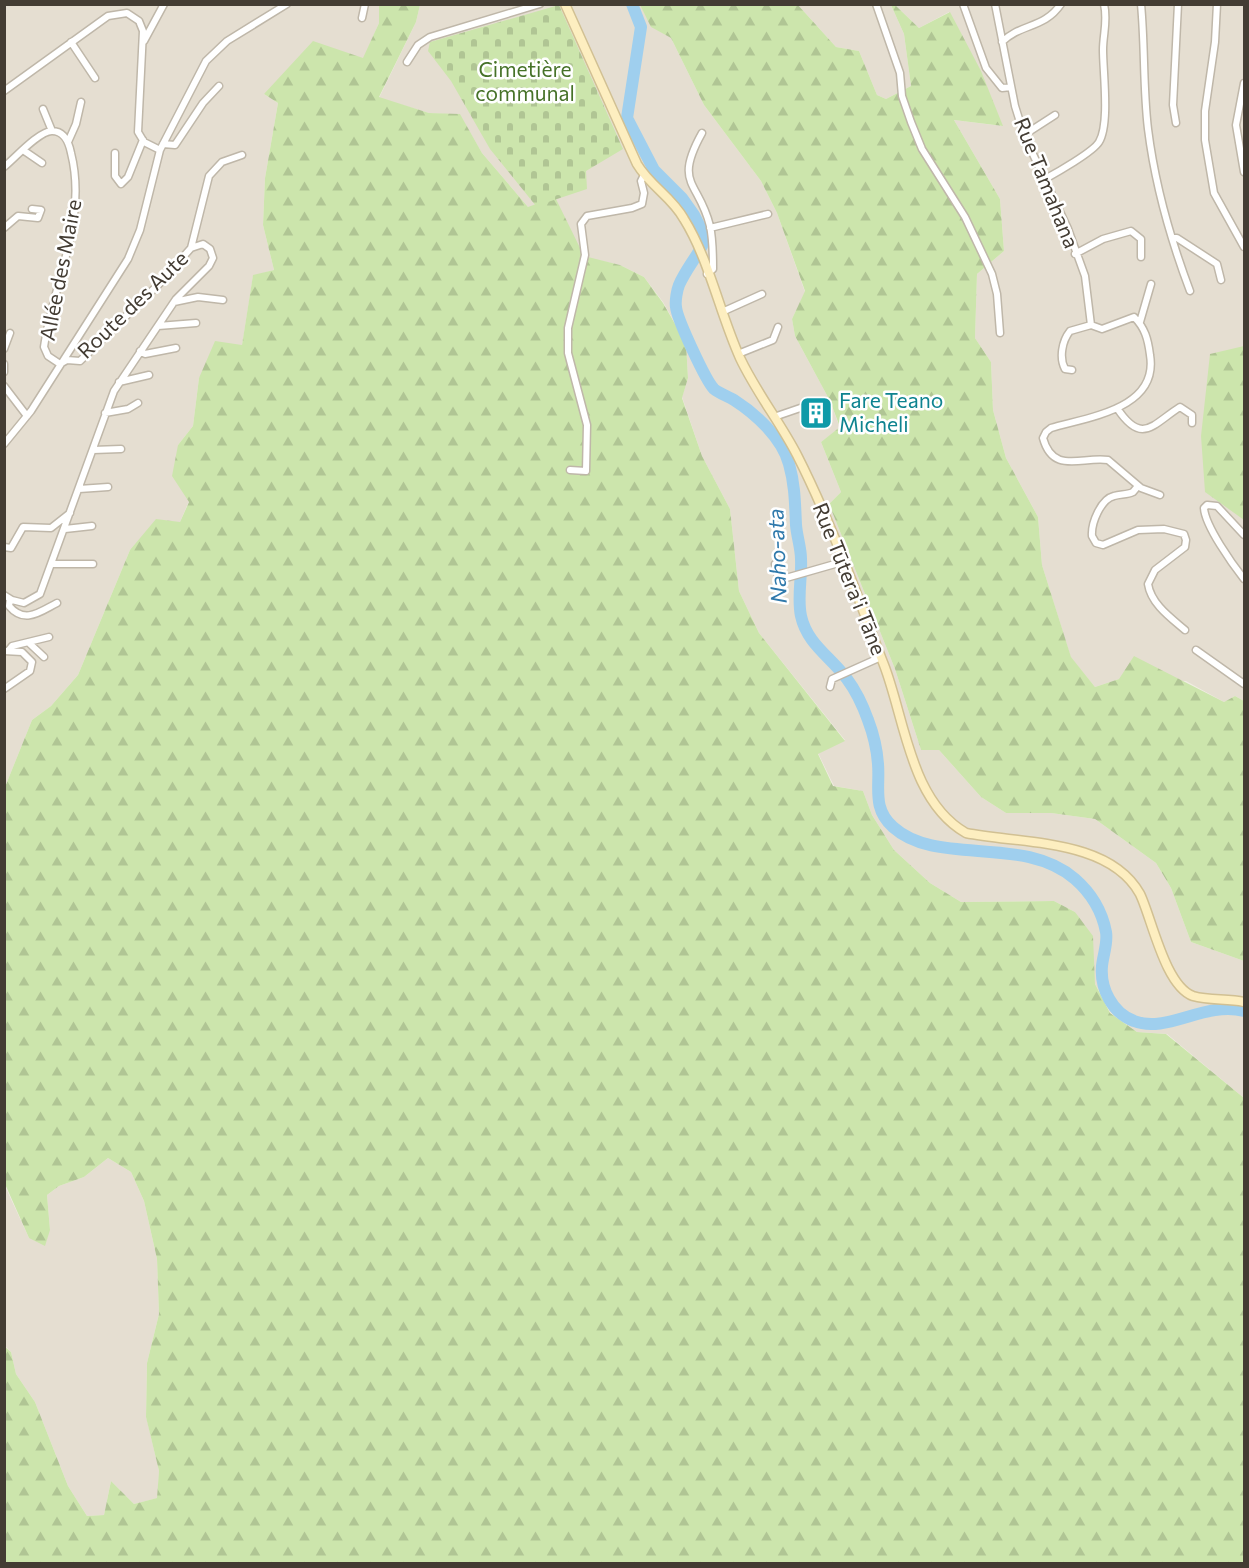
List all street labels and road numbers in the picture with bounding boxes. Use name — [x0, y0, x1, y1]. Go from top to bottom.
street label: Rue Tamahana — [1010, 113, 1085, 251]
street label: Allée des Maire — [34, 197, 85, 343]
street label: Route des Aute — [72, 245, 192, 363]
street label: Rue Tūtera'i Tāne — [808, 499, 892, 658]

